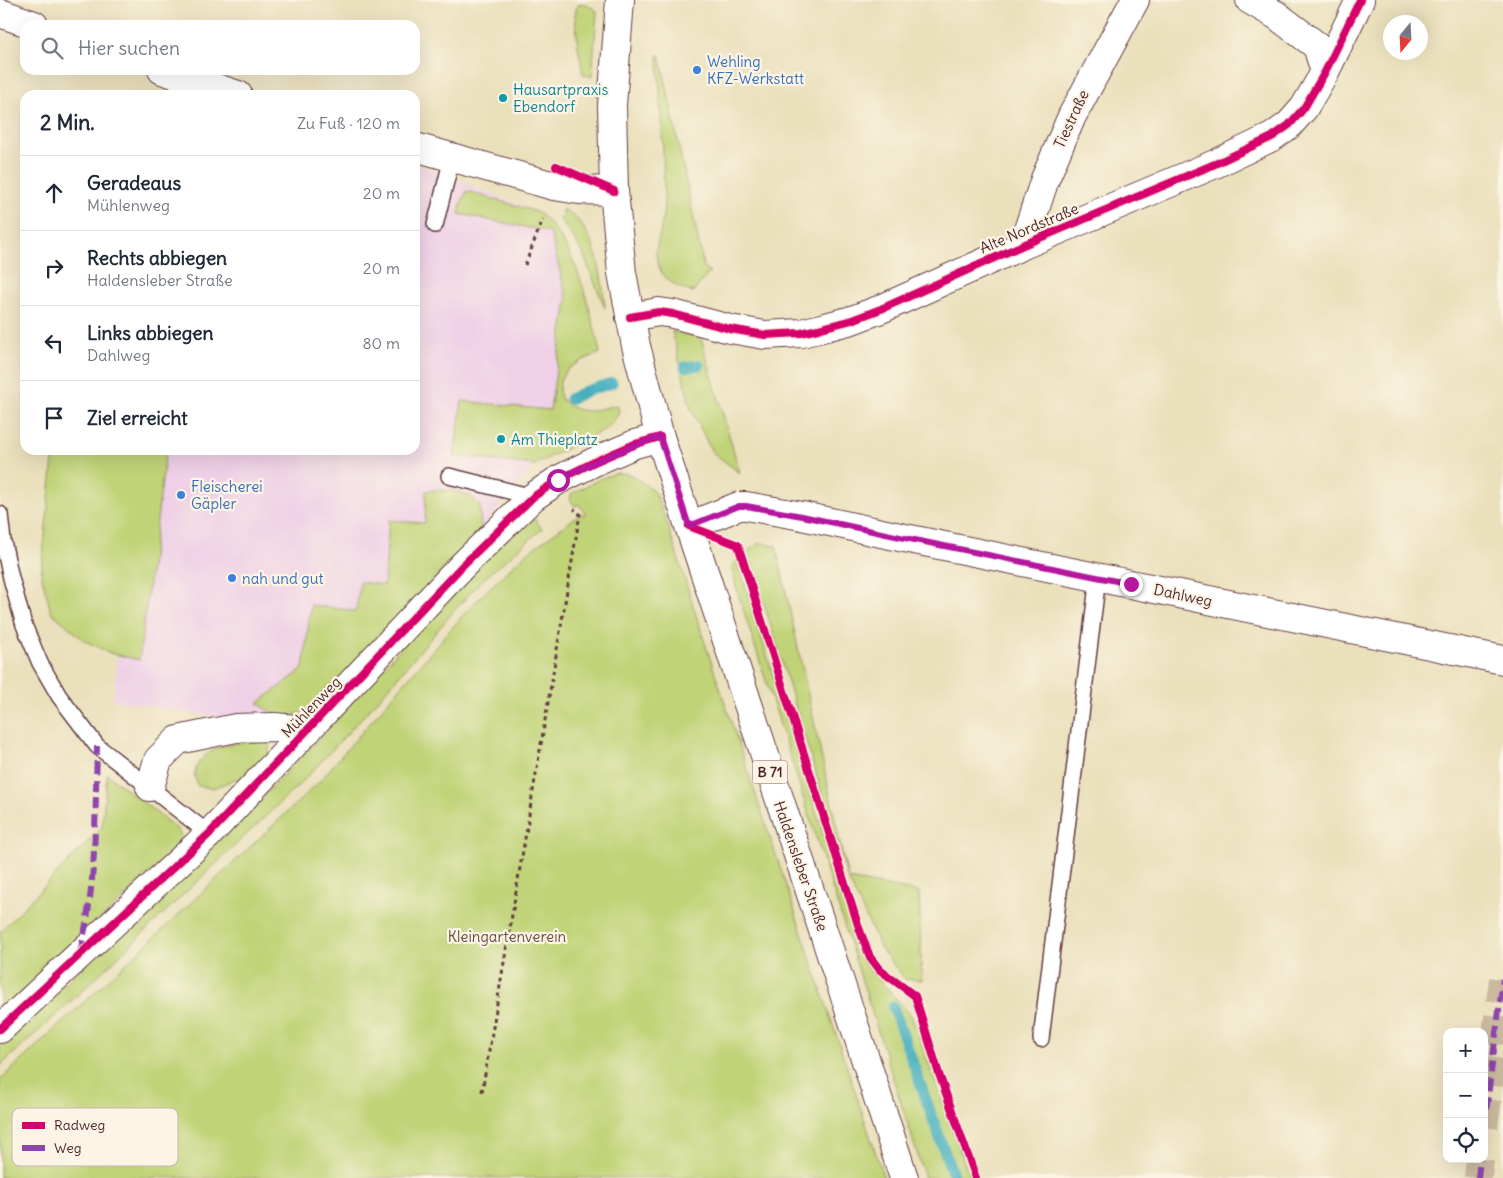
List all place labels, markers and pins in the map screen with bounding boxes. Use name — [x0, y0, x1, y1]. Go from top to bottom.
place label: Wehling KFZ-Werkstatt — [707, 52, 804, 88]
marker: Wehling KFZ-Werkstatt — [691, 64, 703, 76]
place label: Hausartpraxis Ebendorf — [513, 80, 608, 116]
marker: Hausartpraxis Ebendorf — [497, 92, 509, 104]
place label: Am Thieplatz — [511, 430, 598, 449]
marker: Am Thieplatz — [495, 433, 507, 445]
place label: Fleischerei Gäpler — [191, 477, 263, 513]
marker: Fleischerei Gäpler — [175, 489, 187, 501]
place label: nah und gut — [242, 569, 324, 588]
marker: nah und gut — [226, 572, 238, 584]

